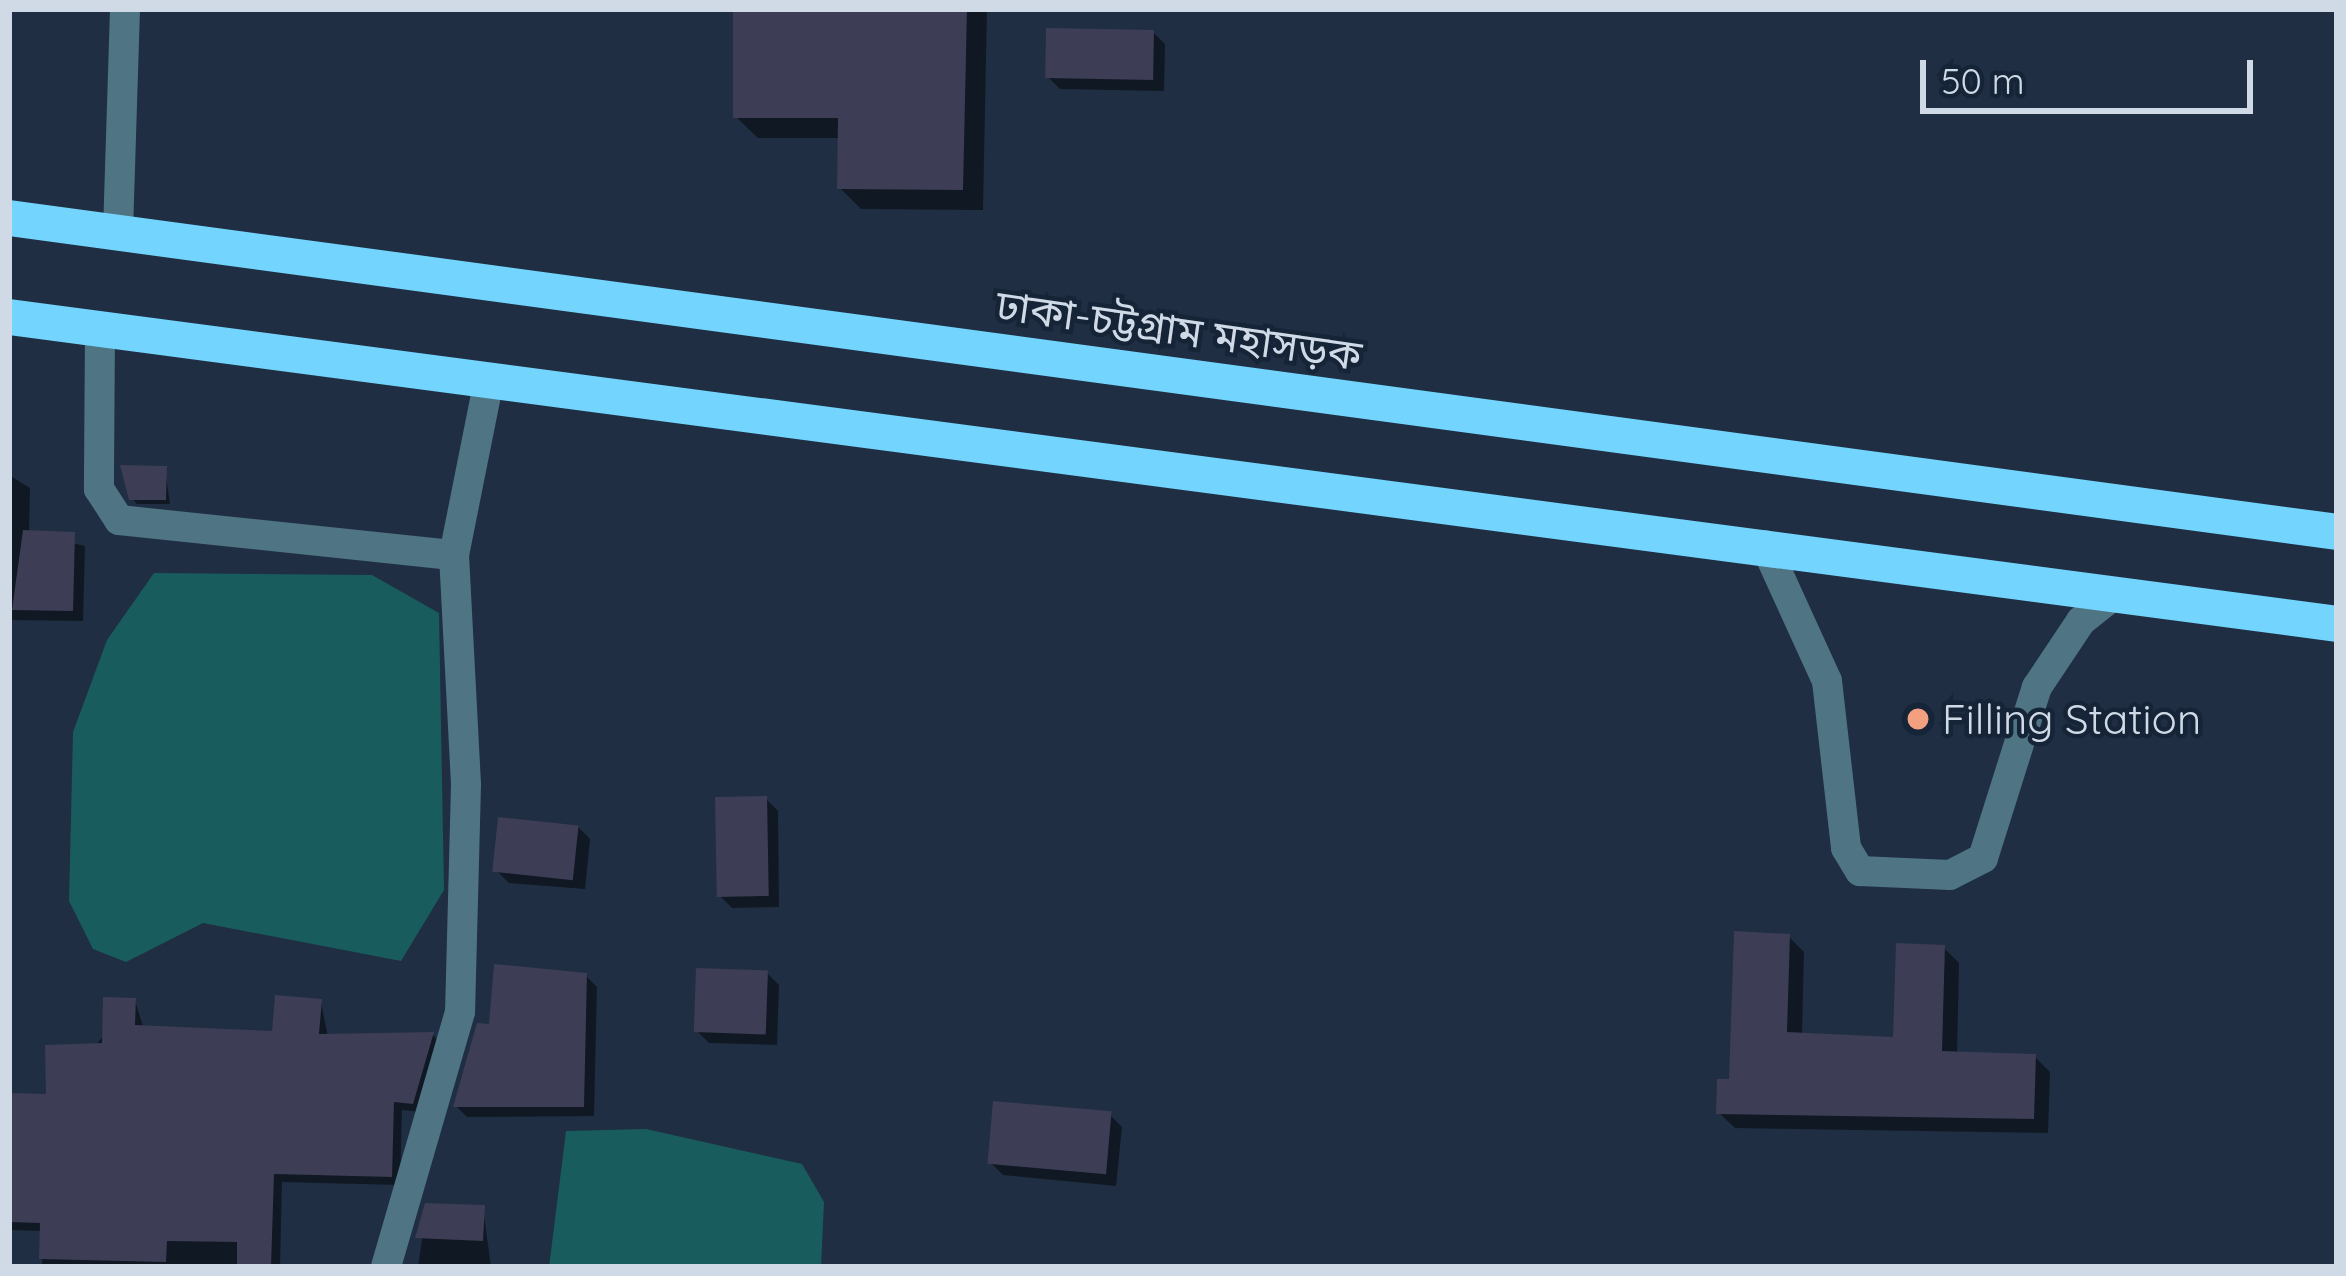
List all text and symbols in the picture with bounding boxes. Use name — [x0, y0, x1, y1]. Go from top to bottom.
scale bar — [1926, 36, 2259, 110]
text: 50 m — [1941, 58, 2025, 103]
street label: ঢাকা-চট্টগ্রাম মহাসড়ক — [993, 279, 1365, 381]
place label: Filling Station — [1942, 694, 2201, 744]
marker: Filling Station — [1905, 706, 1931, 732]

